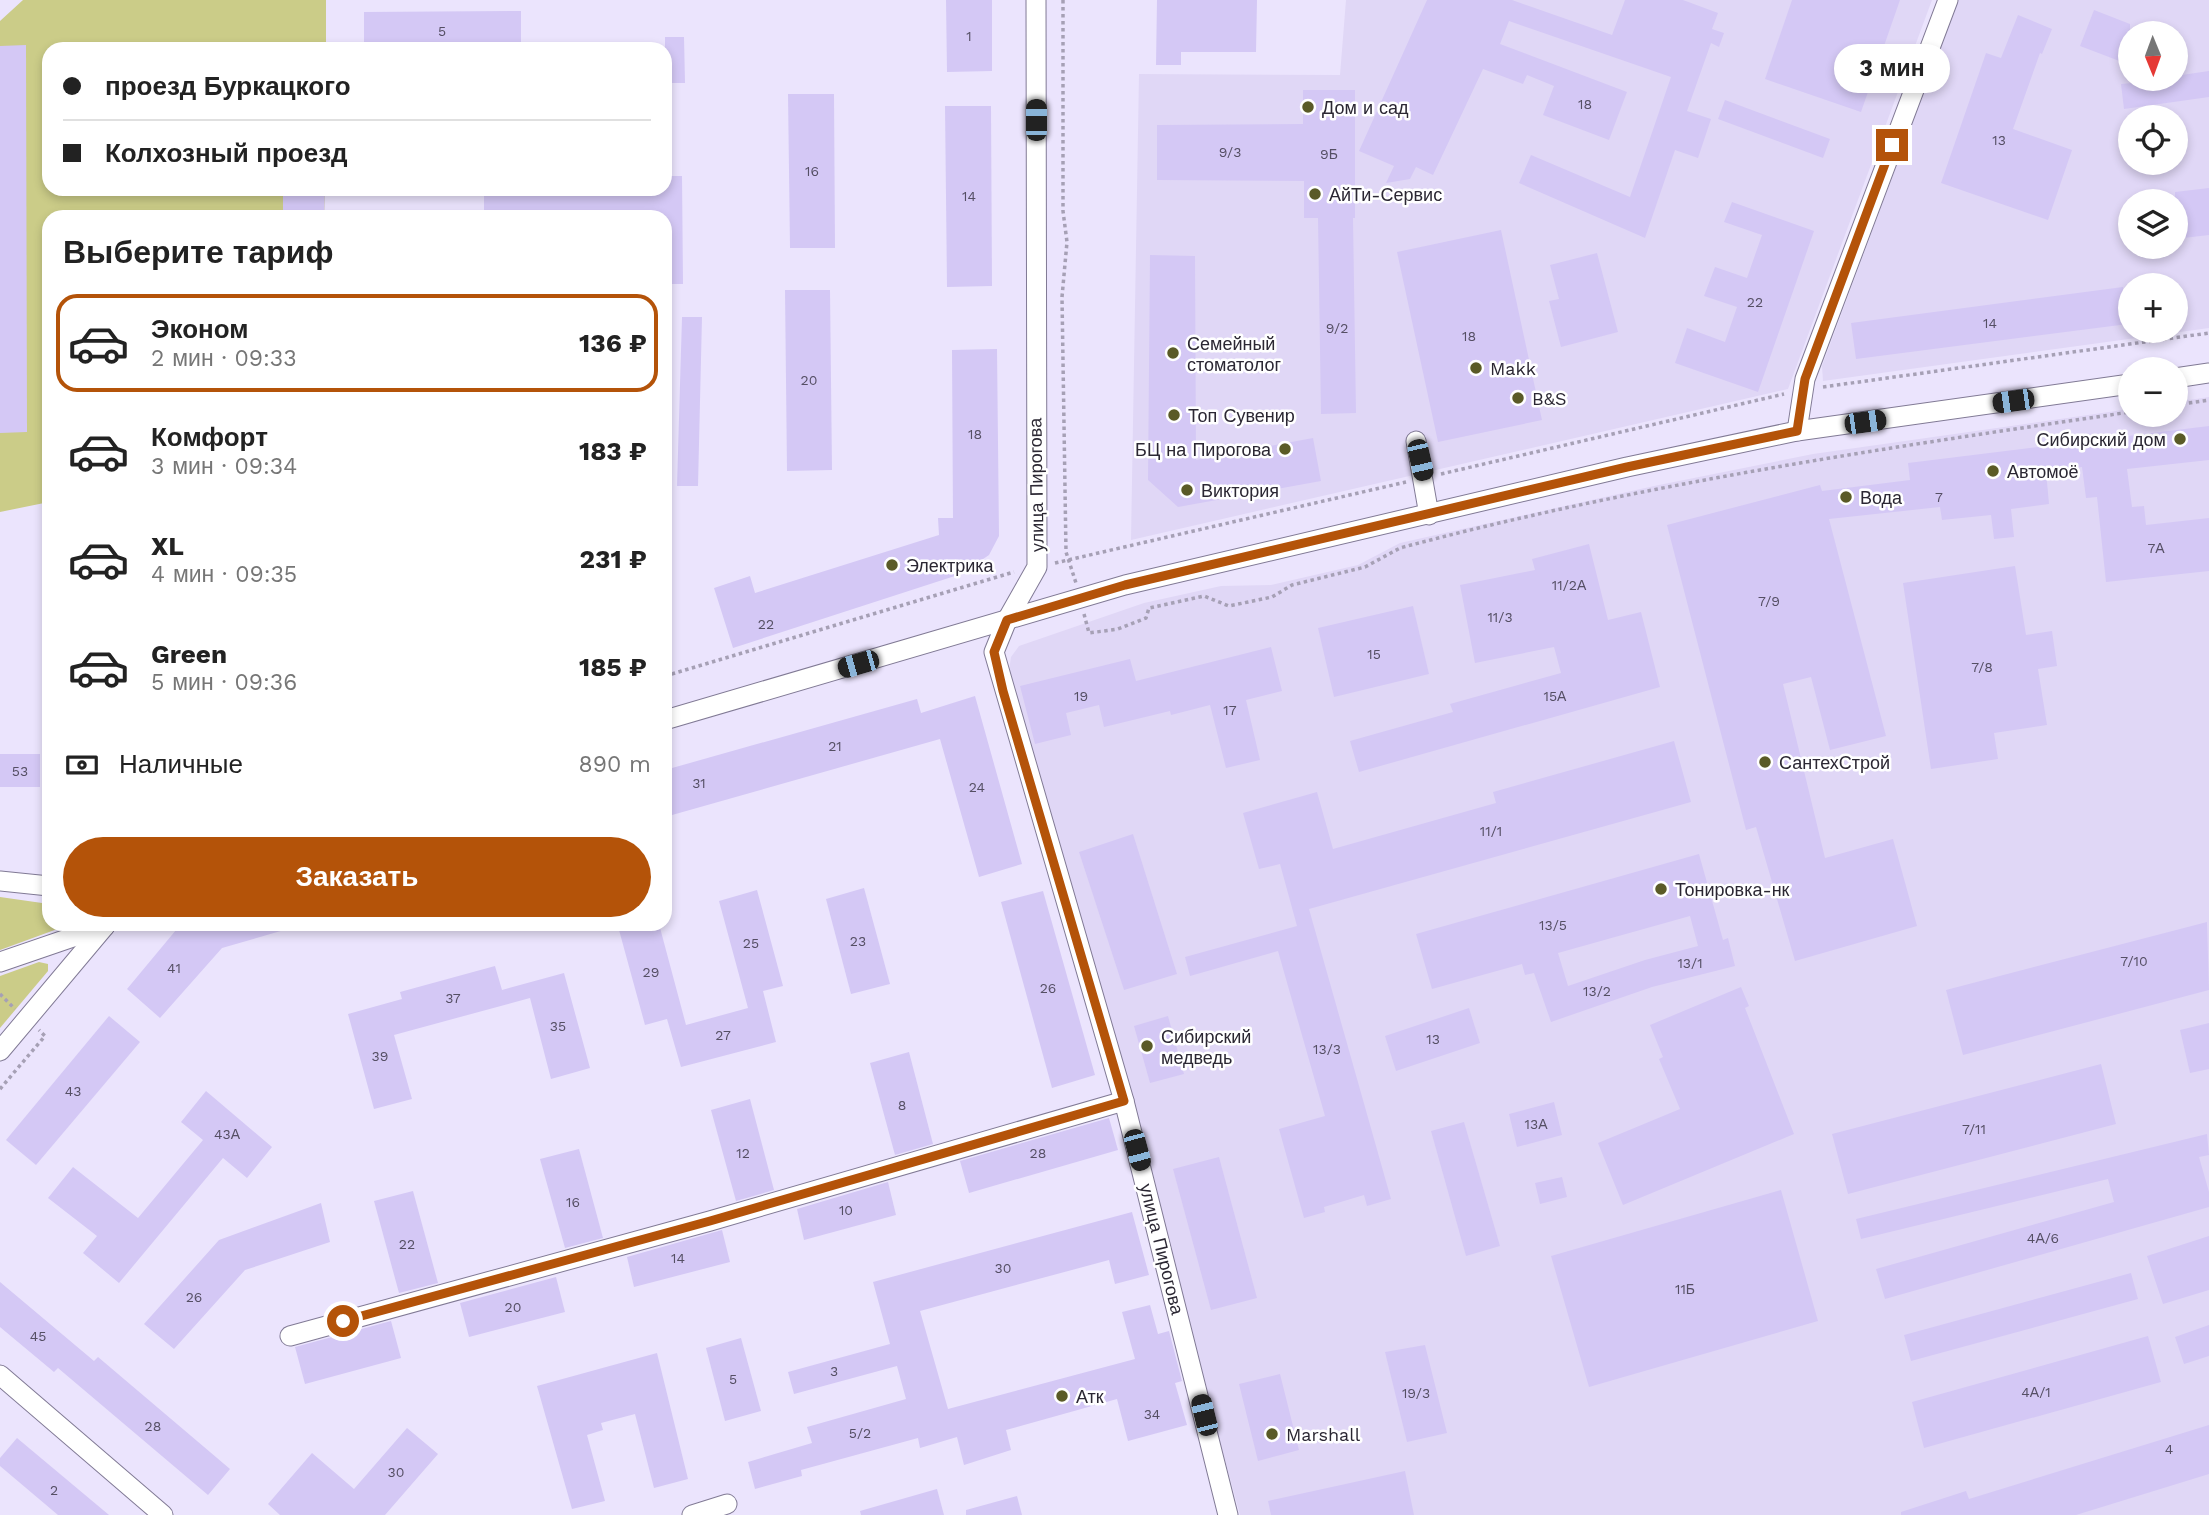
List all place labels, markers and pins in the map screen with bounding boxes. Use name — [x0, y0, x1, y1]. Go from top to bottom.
place label: Дом и сад — [1322, 97, 1409, 118]
marker: Дом и сад — [1300, 99, 1316, 115]
place label: АйТи-Сервис — [1329, 184, 1442, 205]
marker: АйТи-Сервис — [1307, 186, 1323, 202]
place label: Семейный стоматолог — [1187, 333, 1281, 375]
marker: Семейный стоматолог — [1165, 345, 1181, 361]
place label: Makk — [1490, 358, 1536, 379]
marker: Makk — [1468, 360, 1484, 376]
place label: B&S — [1532, 388, 1567, 409]
marker: B&S — [1510, 390, 1526, 406]
place label: Топ Сувенир — [1188, 405, 1295, 426]
marker: Топ Сувенир — [1166, 407, 1182, 423]
place label: Сибирский дом — [2037, 429, 2166, 450]
marker: Сибирский дом — [2172, 431, 2188, 447]
place label: БЦ на Пирогова — [1135, 439, 1272, 460]
marker: БЦ на Пирогова — [1277, 441, 1293, 457]
place label: Автомоё — [2007, 461, 2079, 482]
marker: Автомоё — [1985, 463, 2001, 479]
place label: Виктория — [1201, 480, 1279, 501]
marker: Виктория — [1179, 482, 1195, 498]
place label: Вода — [1860, 487, 1903, 508]
marker: Вода — [1838, 489, 1854, 505]
place label: Электрика — [906, 555, 995, 576]
marker: Электрика — [884, 557, 900, 573]
place label: СантехСтрой — [1779, 752, 1890, 773]
marker: СантехСтрой — [1757, 754, 1773, 770]
place label: Тонировка-нк — [1675, 879, 1790, 900]
marker: Тонировка-нк — [1653, 881, 1669, 897]
place label: Сибирский медведь — [1161, 1026, 1251, 1068]
marker: Сибирский медведь — [1139, 1038, 1155, 1054]
place label: Атк — [1076, 1386, 1104, 1407]
marker: Атк — [1054, 1388, 1070, 1404]
place label: Marshall — [1286, 1424, 1361, 1445]
marker: Marshall — [1264, 1426, 1280, 1442]

